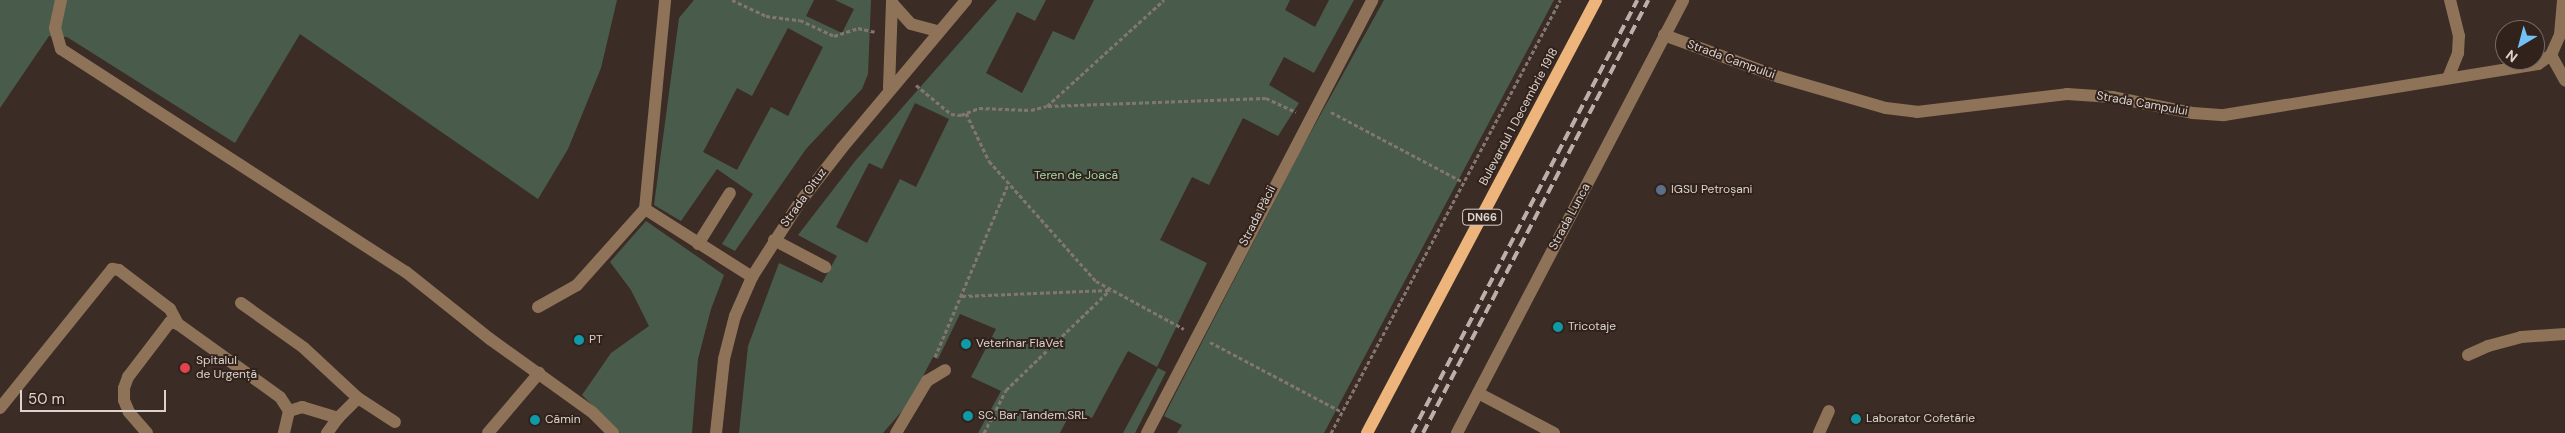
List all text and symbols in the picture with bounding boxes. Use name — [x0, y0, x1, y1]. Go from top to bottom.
north arrow — [2495, 20, 2545, 70]
street label: Strada Campului — [1685, 37, 1777, 83]
street label: Bulevardul 1 Decembrie 1918 — [1477, 46, 1561, 188]
text: N — [2502, 46, 2521, 66]
street label: Strada Campului — [2095, 89, 2189, 119]
street label: Strada Oituz — [778, 166, 830, 230]
park label: Teren de Joacă — [1034, 169, 1118, 183]
street label: Strada Lunca — [1546, 181, 1594, 253]
street label: Strada Păcii — [1237, 183, 1279, 249]
place label: IGSU Petroșani — [1671, 183, 1752, 197]
marker: IGSU Petroșani — [1655, 184, 1667, 196]
road number: DN66 — [1462, 208, 1502, 226]
place label: Tricotaje — [1568, 320, 1616, 334]
marker: Tricotaje — [1552, 321, 1564, 333]
place label: PT — [589, 333, 603, 347]
marker: PT — [573, 334, 585, 346]
place label: Veterinar FlaVet — [976, 337, 1064, 351]
marker: Veterinar FlaVet — [960, 338, 972, 350]
place label: Spitalul de Urgență — [196, 354, 257, 382]
marker: Spitalul de Urgență — [178, 361, 192, 375]
scale bar — [22, 380, 169, 412]
text: 50 m — [28, 389, 65, 409]
place label: SC. Bar Tandem.SRL — [978, 409, 1088, 423]
marker: SC. Bar Tandem.SRL — [962, 410, 974, 422]
place label: Laborator Cofetărie — [1866, 412, 1975, 426]
place label: Cămin — [545, 413, 581, 427]
marker: Laborator Cofetărie — [1850, 413, 1862, 425]
marker: Cămin — [529, 414, 541, 426]

